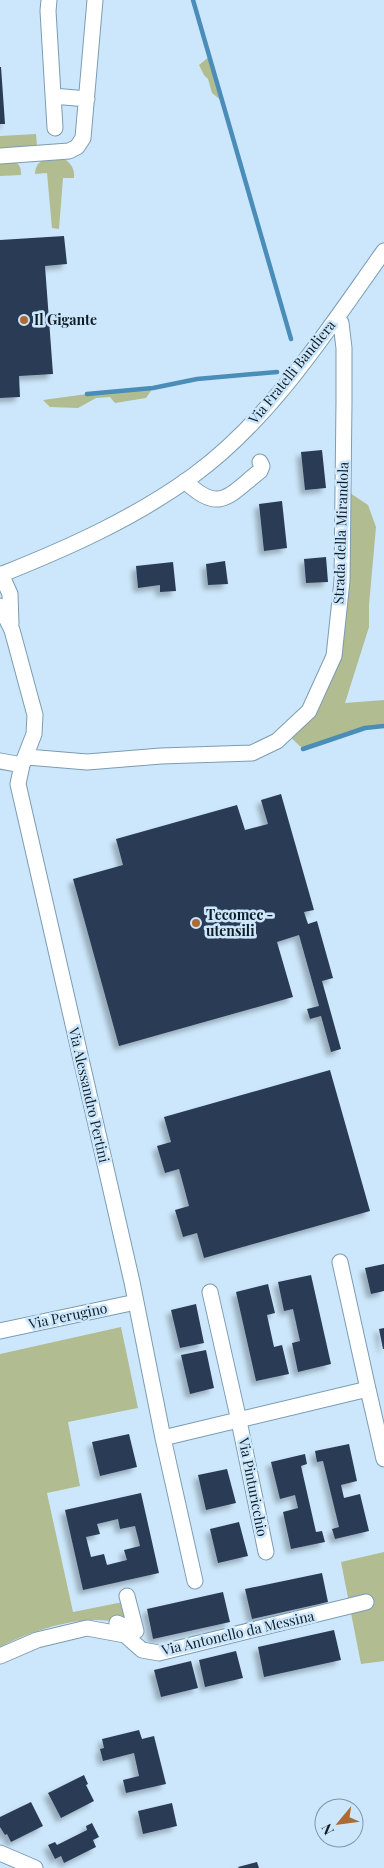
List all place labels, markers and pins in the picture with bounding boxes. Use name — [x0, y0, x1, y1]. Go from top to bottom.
place label: Il Gigante — [34, 310, 97, 329]
marker: Il Gigante — [18, 314, 30, 326]
place label: Tecomec - utensili — [206, 905, 273, 940]
marker: Tecomec - utensili — [190, 917, 202, 929]

